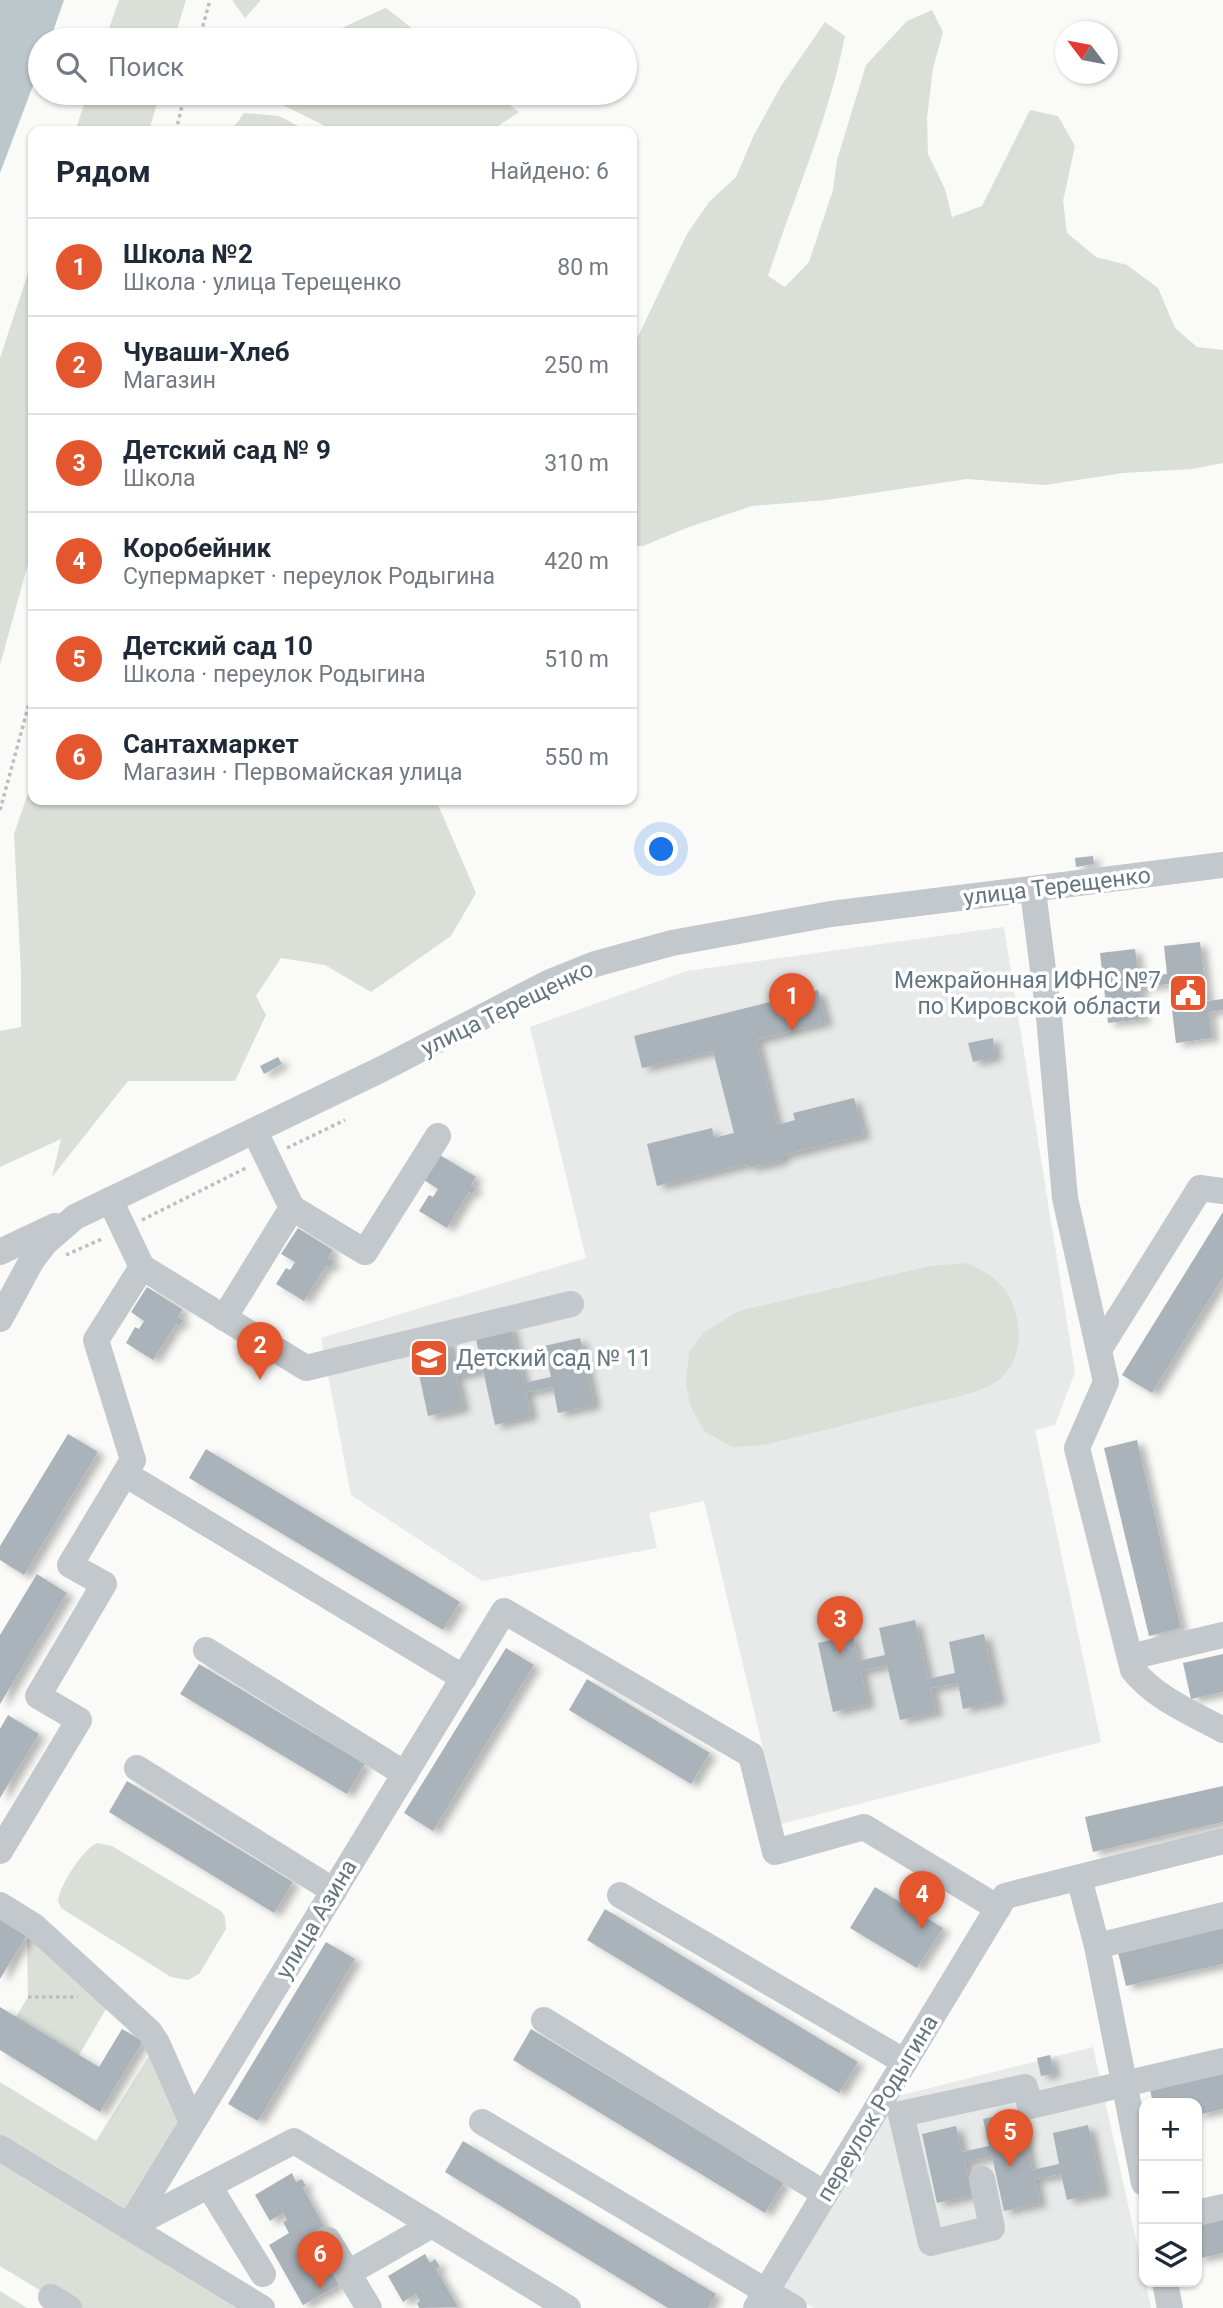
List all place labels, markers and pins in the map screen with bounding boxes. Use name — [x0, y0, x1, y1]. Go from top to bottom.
place label: Межрайонная ИФНС №7 по Кировской области — [894, 967, 1161, 1020]
public building icon: Межрайонная ИФНС №7 по Кировской области — [1167, 972, 1209, 1014]
pin: 1 — [769, 973, 815, 1031]
pin: 2 — [237, 1322, 283, 1380]
school or university icon: Детский сад № 11 — [408, 1337, 450, 1379]
place label: Детский сад № 11 — [456, 1345, 652, 1372]
pin: 3 — [817, 1596, 863, 1654]
pin: 4 — [899, 1871, 945, 1929]
pin: 5 — [987, 2109, 1033, 2167]
pin: 6 — [297, 2231, 343, 2289]

